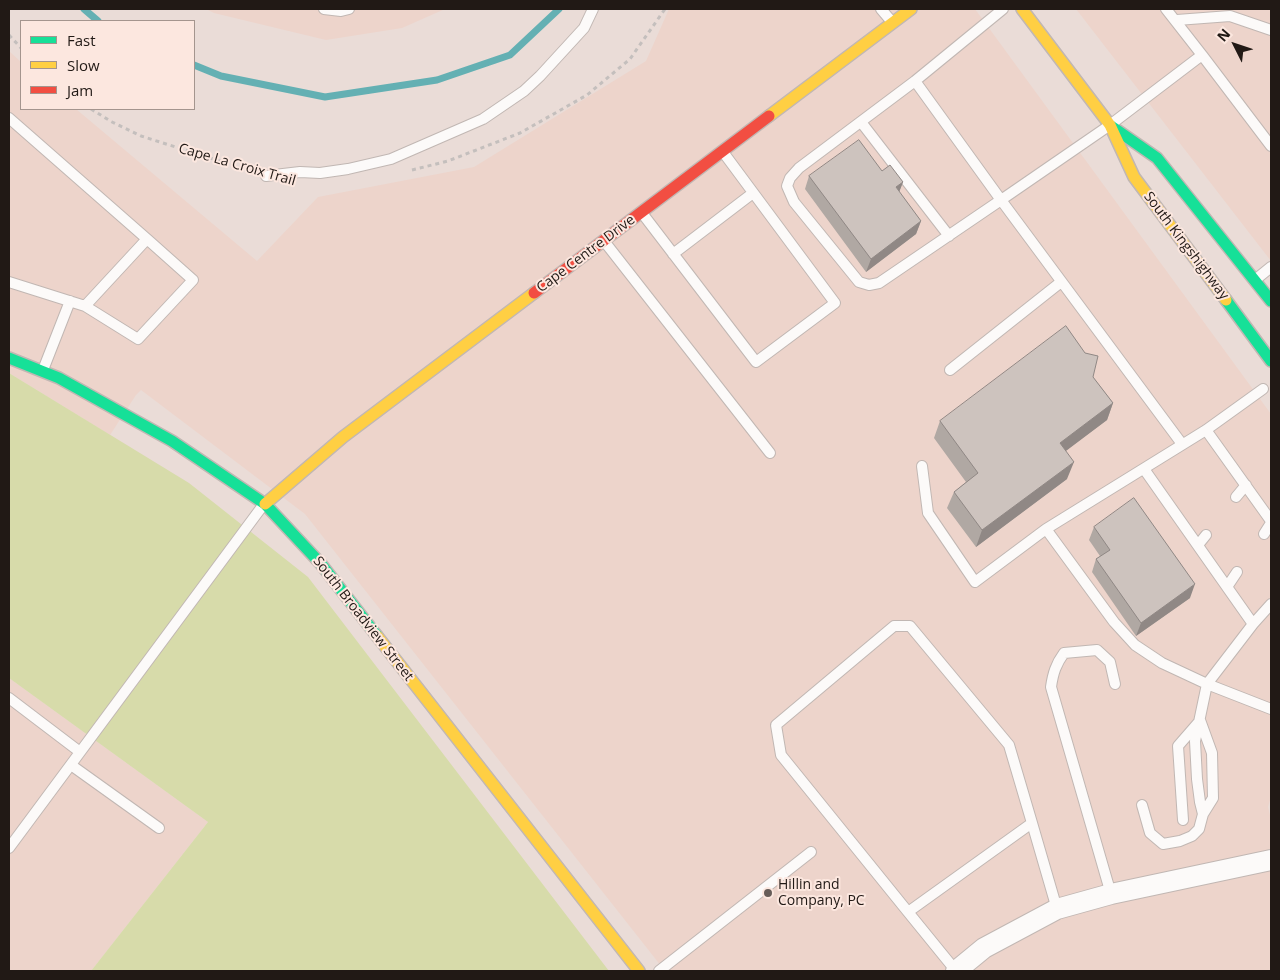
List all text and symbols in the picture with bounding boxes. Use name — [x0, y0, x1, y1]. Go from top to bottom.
legend — [20, 20, 195, 110]
north arrow — [1210, 20, 1260, 70]
text: N — [1212, 24, 1234, 45]
text: Fast — [67, 30, 96, 50]
text: Slow — [67, 55, 100, 75]
text: Jam — [67, 80, 93, 100]
street label: Cape La Croix Trail — [176, 140, 298, 190]
street label: South Kingshighway — [1140, 189, 1232, 303]
street label: Cape Centre Drive — [534, 212, 638, 296]
street label: South Broadview Street — [309, 553, 417, 685]
place label: Hillin and Company, PC — [778, 877, 865, 910]
marker: Hillin and Company, PC — [762, 887, 774, 899]

